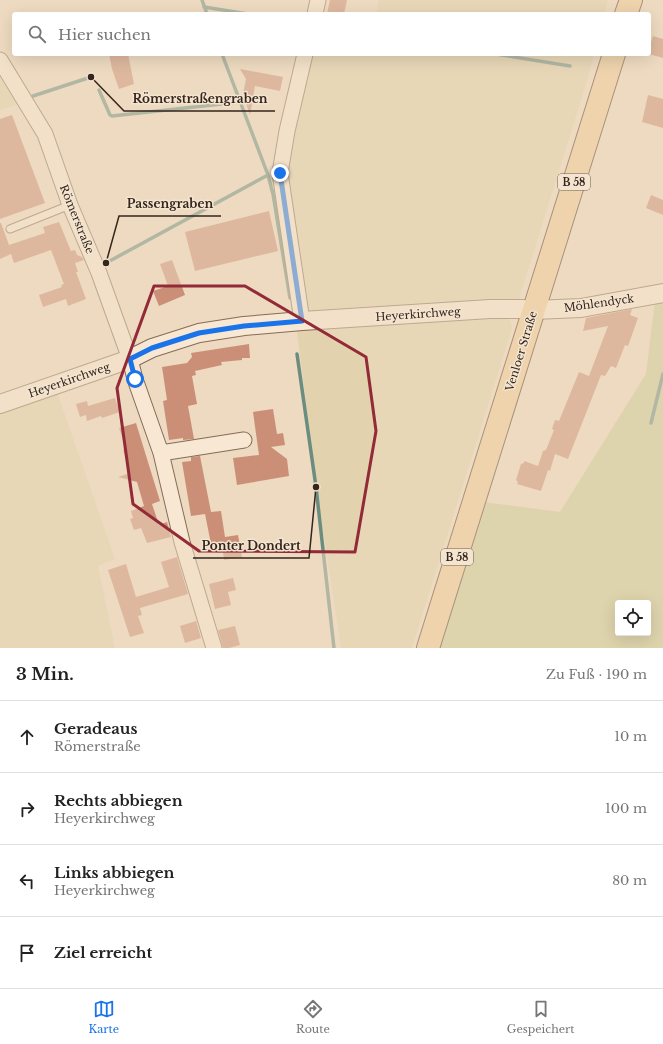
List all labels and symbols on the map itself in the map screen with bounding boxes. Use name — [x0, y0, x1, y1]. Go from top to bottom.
callout: Römerstraßengraben — [124, 87, 275, 111]
text: Römerstraßengraben — [132, 91, 268, 106]
route end — [271, 164, 289, 182]
road number: B 58 — [558, 174, 590, 190]
street label: Römerstraße — [57, 182, 97, 256]
callout: Passengraben — [119, 192, 221, 216]
text: Passengraben — [127, 196, 213, 211]
street label: Möhlendyck — [563, 291, 635, 315]
street label: Heyerkirchweg — [375, 304, 461, 324]
street label: Venloer Straße — [502, 309, 540, 394]
street label: Heyerkirchweg — [26, 359, 112, 401]
route start — [126, 370, 144, 388]
callout: Ponter Dondert — [193, 534, 309, 558]
text: Ponter Dondert — [201, 538, 301, 553]
road number: B 58 — [441, 549, 473, 565]

